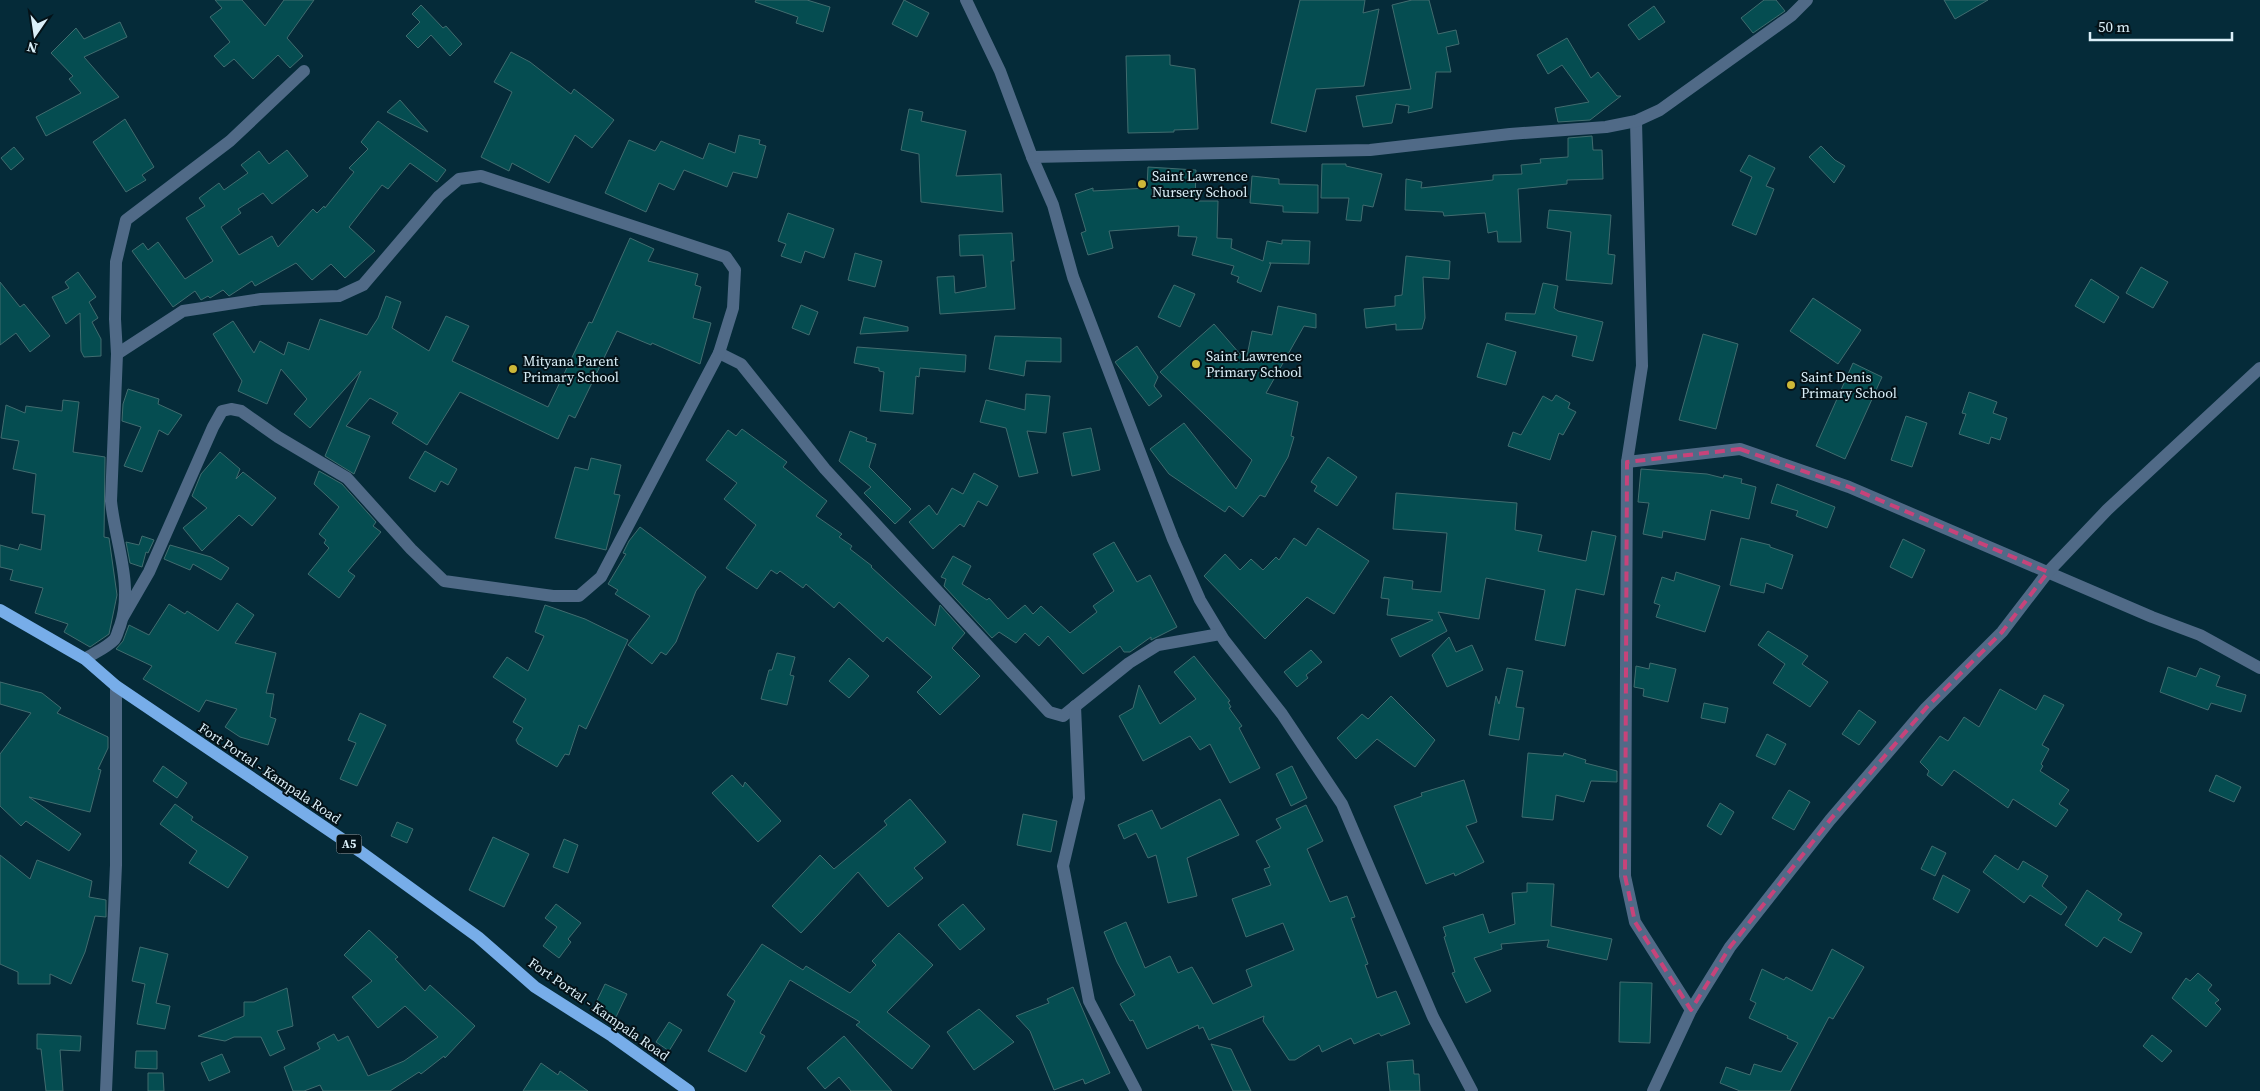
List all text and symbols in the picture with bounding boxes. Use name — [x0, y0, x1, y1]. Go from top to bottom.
north arrow — [10, 10, 60, 60]
scale bar — [2090, 10, 2232, 42]
text: 50 m — [2098, 16, 2130, 37]
text: N — [25, 37, 39, 59]
place label: Saint Lawrence Nursery School — [1152, 166, 1248, 202]
marker: Saint Lawrence Nursery School — [1136, 178, 1148, 190]
place label: Saint Lawrence Primary School — [1206, 346, 1302, 382]
place label: Mityana Parent Primary School — [523, 351, 619, 387]
marker: Saint Lawrence Primary School — [1190, 358, 1202, 370]
marker: Mityana Parent Primary School — [507, 363, 519, 375]
place label: Saint Denis Primary School — [1801, 367, 1897, 403]
marker: Saint Denis Primary School — [1785, 379, 1797, 391]
street label: Fort Portal - Kampala Road — [195, 718, 345, 828]
road number: A5 — [336, 834, 362, 854]
street label: Fort Portal - Kampala Road — [525, 953, 674, 1065]

